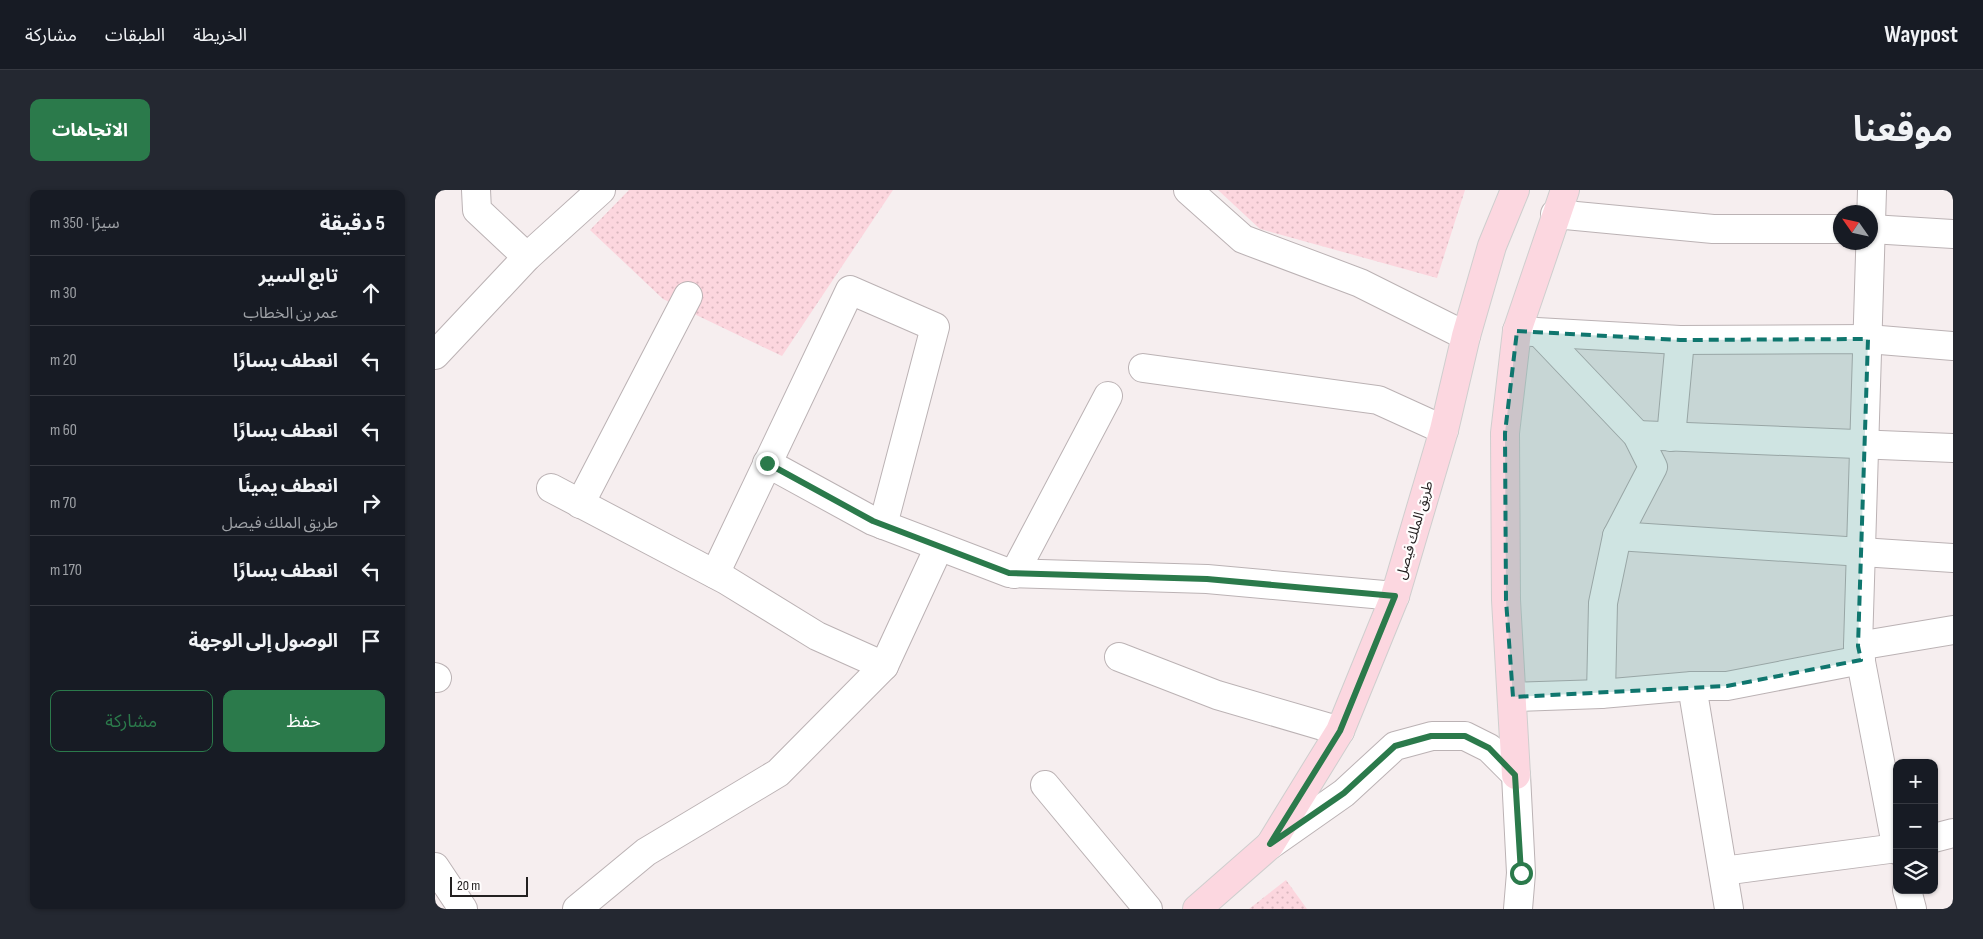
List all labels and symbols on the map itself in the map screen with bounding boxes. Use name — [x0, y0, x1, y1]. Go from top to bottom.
north arrow — [1833, 205, 1878, 250]
route end — [756, 452, 779, 475]
street label: طريق الملك فيصل — [1392, 479, 1438, 582]
route start — [1510, 862, 1533, 885]
scale bar — [450, 874, 527, 897]

